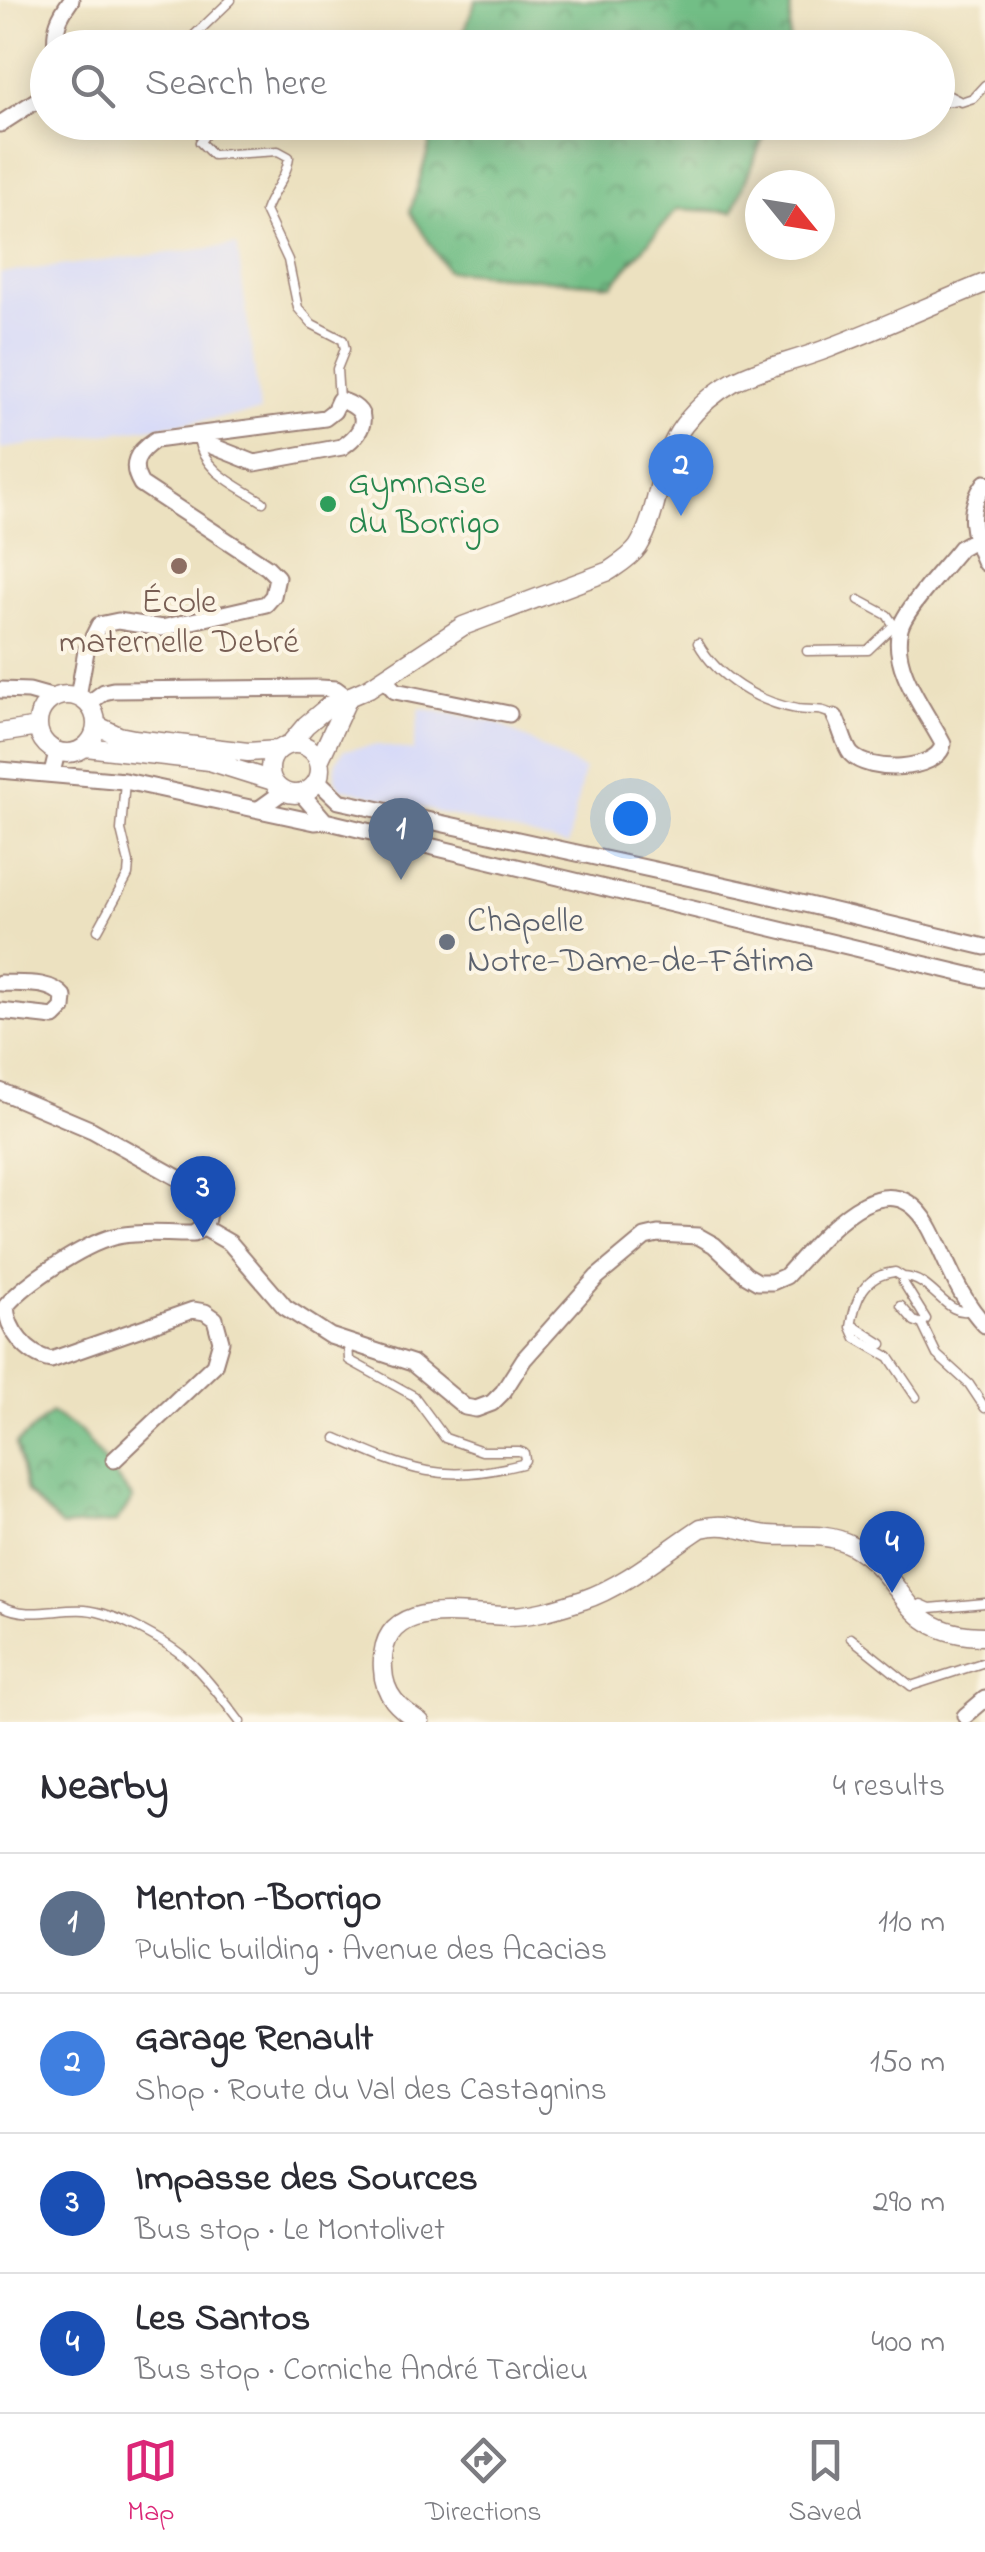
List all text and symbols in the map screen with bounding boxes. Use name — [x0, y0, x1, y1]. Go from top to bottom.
search box — [30, 30, 955, 140]
text: Search here — [145, 57, 327, 113]
icon: search — [65, 58, 120, 113]
north arrow — [745, 170, 835, 260]
pin: 2 — [648, 434, 714, 516]
place label: Gymnase du Borrigo — [348, 459, 500, 550]
marker: Gymnase du Borrigo — [317, 493, 339, 515]
marker: École maternelle Debré — [168, 555, 190, 577]
place label: École maternelle Debré — [59, 578, 299, 669]
your location — [605, 793, 656, 844]
pin: 1 — [368, 798, 434, 880]
place label: Chapelle Notre-Dame-de-Fátima — [467, 897, 814, 988]
marker: Chapelle Notre-Dame-de-Fátima — [436, 931, 458, 953]
pin: 3 — [170, 1156, 236, 1238]
pin: 4 — [860, 1510, 924, 1593]
text: Nearby — [40, 1757, 168, 1818]
text: 4 results — [833, 1764, 945, 1811]
text: Menton -Borrigo — [135, 1872, 381, 1928]
text: 1 — [67, 1900, 78, 1947]
text: 110 m — [878, 1900, 945, 1947]
text: Public building · Avenue des Acacias — [135, 1928, 607, 1975]
text: Garage Renault — [135, 2012, 373, 2068]
text: 2 — [65, 2040, 80, 2087]
text: 150 m — [870, 2040, 945, 2087]
text: Shop · Route du Val des Castagnins — [135, 2068, 607, 2115]
text: Impasse des Sources — [135, 2152, 478, 2208]
text: 3 — [66, 2180, 79, 2227]
text: 290 m — [873, 2180, 945, 2227]
text: Bus stop · Le Montolivet — [135, 2208, 445, 2255]
text: Les Santos — [135, 2292, 310, 2348]
text: 4 — [66, 2320, 79, 2367]
text: 400 m — [871, 2320, 945, 2367]
text: Bus stop · Corniche André Tardieu — [135, 2348, 588, 2395]
tab: Map — [123, 2433, 178, 2534]
tab: Directions — [425, 2433, 542, 2534]
tab: Saved — [789, 2433, 862, 2534]

